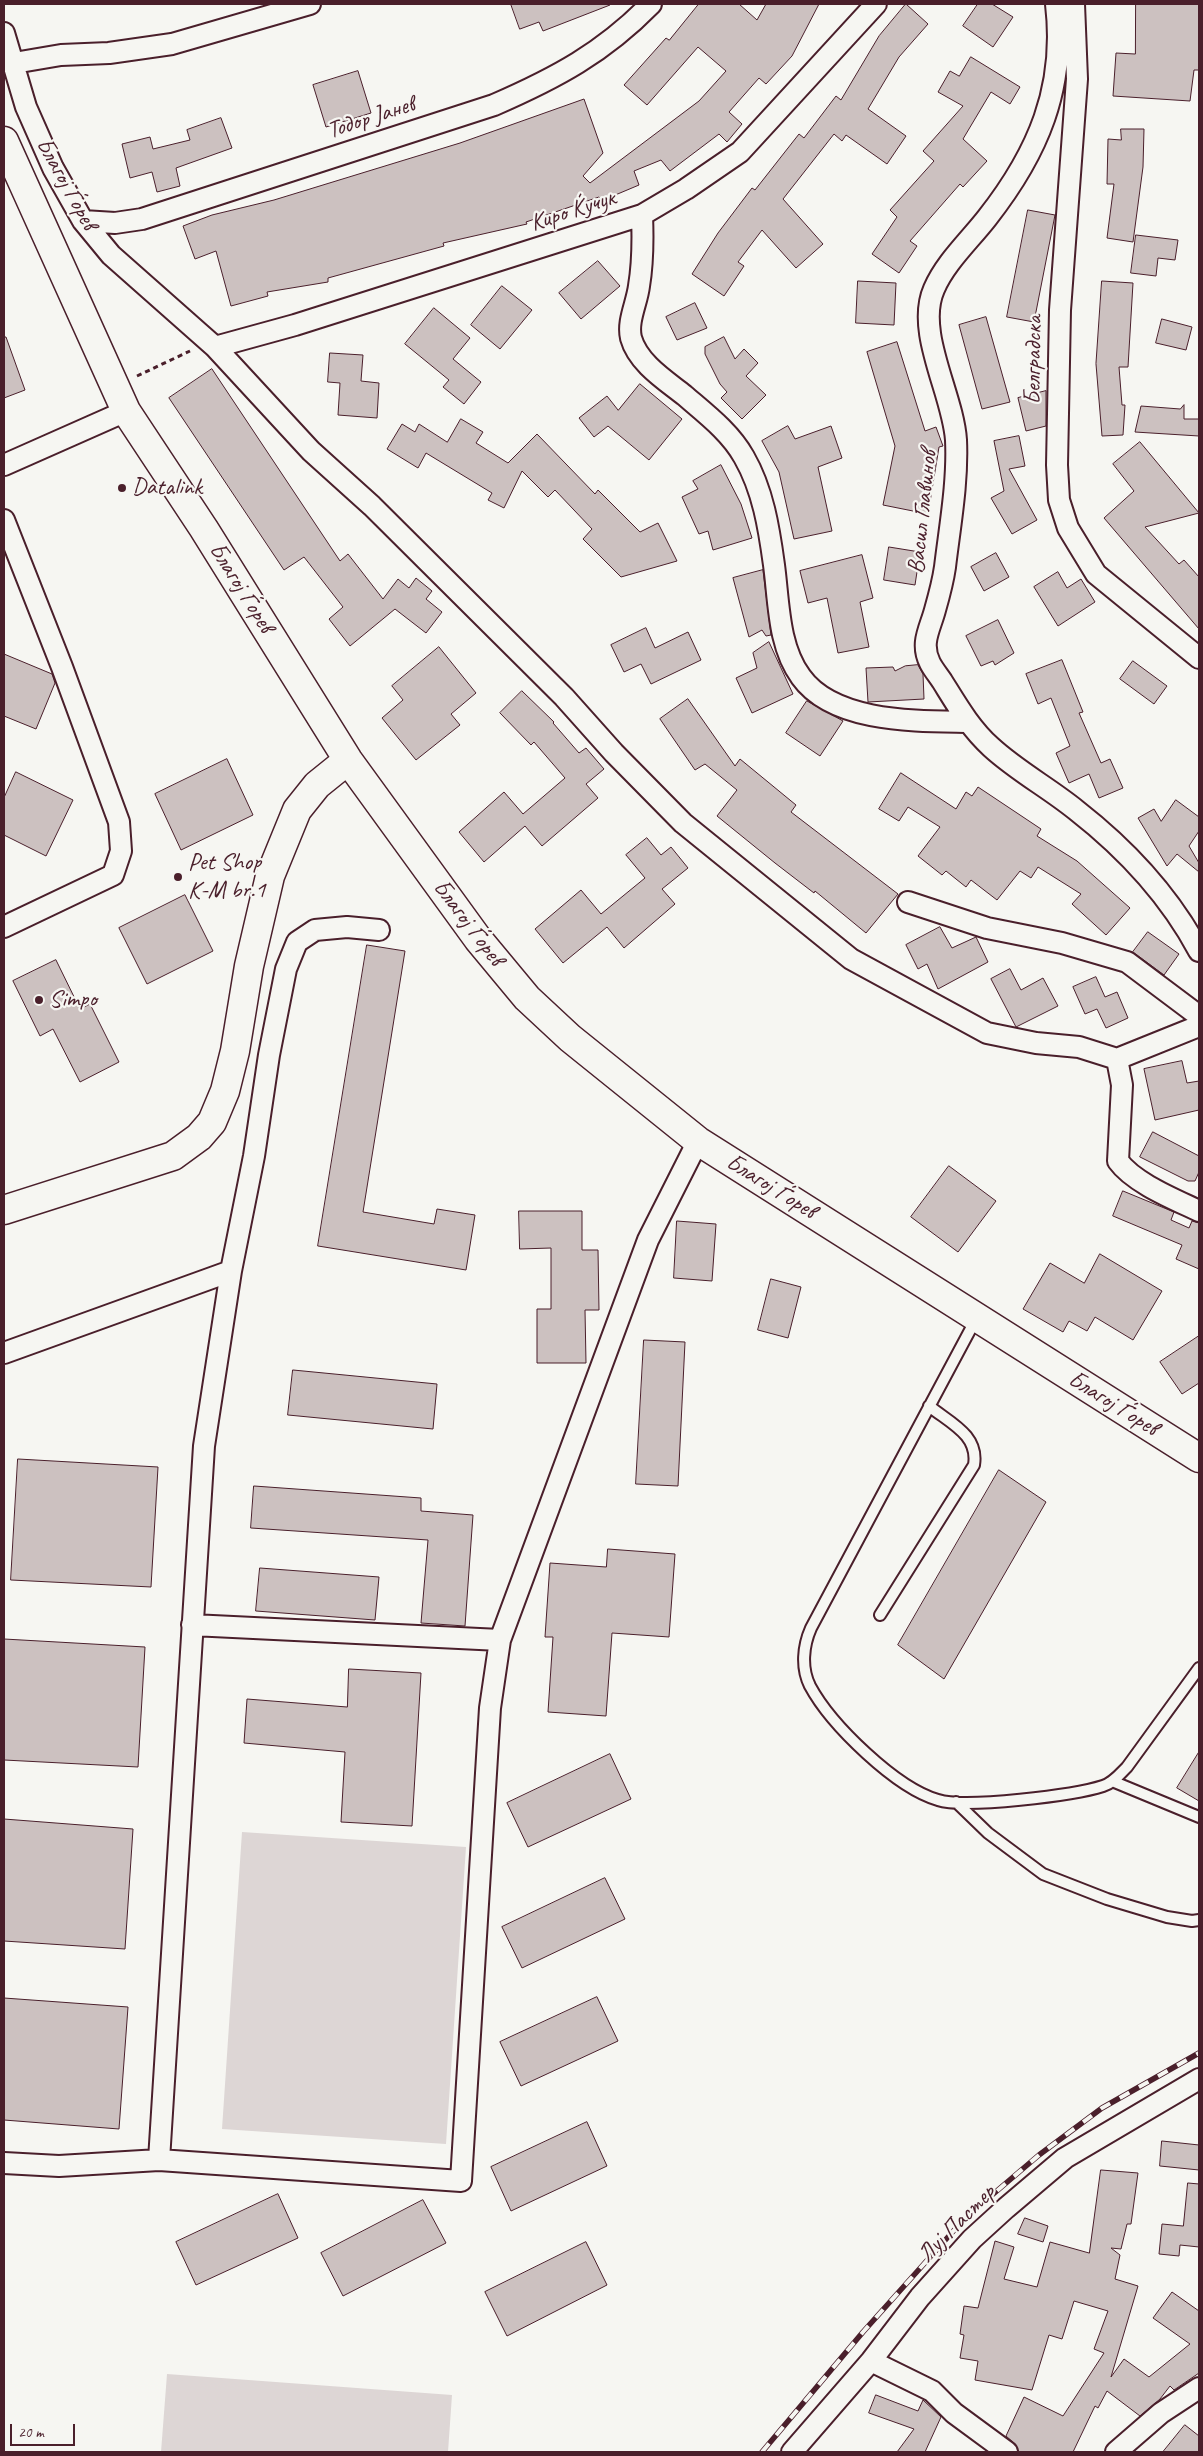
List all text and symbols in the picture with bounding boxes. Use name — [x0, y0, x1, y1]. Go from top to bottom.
street label: Тодор Јанев — [324, 90, 418, 146]
street label: Благој Ѓорев — [29, 133, 103, 235]
street label: Киро Ќучук — [527, 184, 619, 238]
street label: Белградска — [1019, 315, 1049, 405]
street label: Васил Главинов — [902, 449, 944, 575]
place label: Datalink — [132, 474, 202, 502]
marker: Datalink — [116, 482, 128, 494]
street label: Благој Ѓорев — [202, 538, 280, 638]
place label: Pet Shop K-M br.1 — [188, 849, 265, 905]
marker: Pet Shop K-M br.1 — [172, 871, 184, 883]
street label: Благој Ѓорев — [426, 874, 510, 972]
place label: Simpo — [49, 986, 97, 1014]
marker: Simpo — [33, 994, 45, 1006]
street label: Благој Ѓорев — [721, 1148, 821, 1226]
street label: Благој Ѓорев — [1063, 1365, 1163, 1443]
street label: Луј Пастер — [912, 2179, 1002, 2269]
scale bar — [12, 2414, 78, 2446]
text: 20 m — [18, 2423, 44, 2442]

